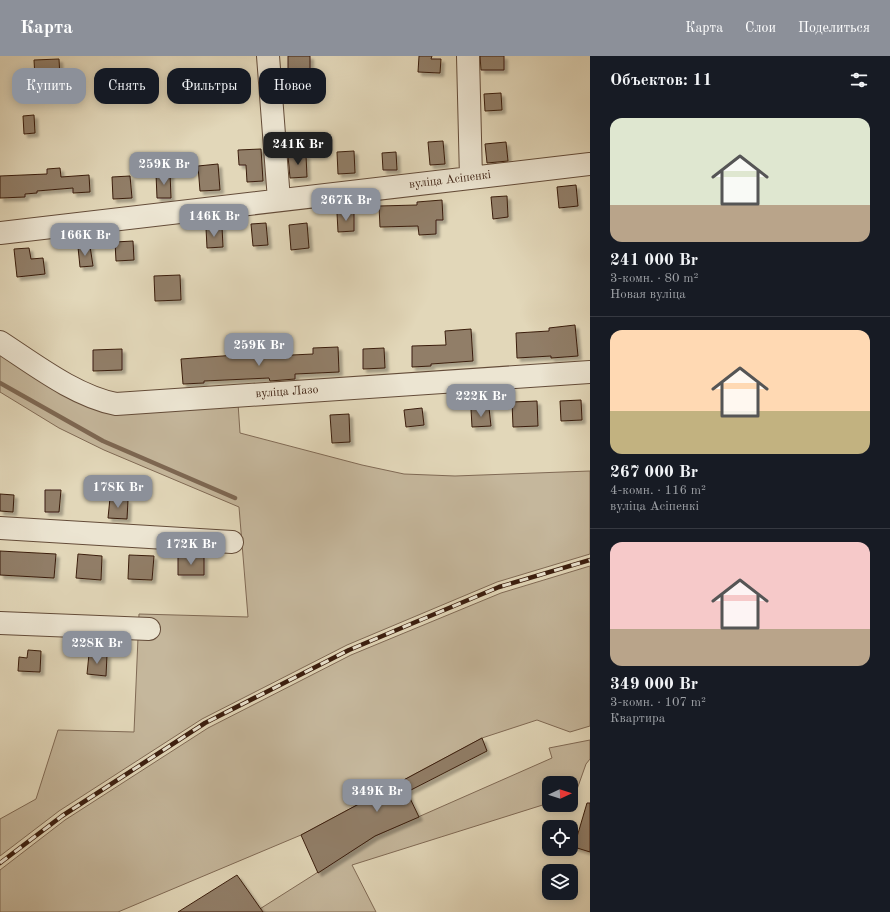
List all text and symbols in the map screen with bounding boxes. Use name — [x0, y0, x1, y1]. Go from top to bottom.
text: Карта — [20, 19, 73, 38]
text: Карта — [685, 21, 723, 35]
text: Слои — [745, 21, 776, 35]
text: Поделиться — [798, 21, 870, 35]
chip: Купить — [12, 68, 86, 104]
chip: Снять — [94, 68, 159, 104]
chip: Фильтры — [167, 68, 251, 104]
chip: Новое — [259, 68, 326, 104]
icon: filters — [848, 69, 870, 91]
text: Объектов: 11 — [610, 72, 712, 89]
pin: 241K Br — [261, 132, 335, 166]
text: 241K Br — [272, 138, 324, 151]
icon: home — [704, 144, 776, 216]
pin: 259K Br — [127, 152, 201, 186]
text: 259K Br — [138, 158, 190, 171]
street label: вуліца Асіпенкі — [408, 168, 492, 191]
pin: 267K Br — [309, 188, 383, 222]
text: 267K Br — [320, 194, 372, 207]
pin: 146K Br — [177, 204, 251, 238]
text: 146K Br — [188, 210, 240, 223]
pin: 166K Br — [48, 223, 122, 257]
text: 166K Br — [59, 229, 111, 242]
text: 241 000 Br — [610, 252, 698, 269]
text: 3-комн. · 80 m² — [610, 272, 698, 285]
text: Новая вуліца — [610, 288, 686, 301]
pin: 259K Br — [222, 333, 296, 367]
text: 259K Br — [233, 339, 285, 352]
icon: home — [704, 356, 776, 428]
street label: вуліца Лазо — [255, 383, 319, 400]
pin: 222K Br — [444, 384, 518, 418]
text: 222K Br — [455, 390, 507, 403]
text: 267 000 Br — [610, 464, 698, 481]
pin: 178K Br — [81, 475, 155, 509]
text: 178K Br — [92, 481, 144, 494]
text: 4-комн. · 116 m² — [610, 484, 706, 497]
text: вуліца Асіпенкі — [610, 500, 699, 513]
pin: 172K Br — [154, 532, 228, 566]
text: 172K Br — [165, 538, 217, 551]
icon: home — [704, 568, 776, 640]
pin: 228K Br — [60, 631, 134, 665]
text: 228K Br — [71, 637, 123, 650]
text: 349 000 Br — [610, 676, 698, 693]
text: 3-комн. · 107 m² — [610, 696, 706, 709]
text: Квартира — [610, 712, 665, 725]
north arrow — [542, 776, 578, 812]
map controls — [542, 776, 578, 900]
pin: 349K Br — [340, 779, 414, 813]
text: 349K Br — [351, 785, 403, 798]
button: locate — [542, 820, 578, 856]
button: layers — [542, 864, 578, 900]

